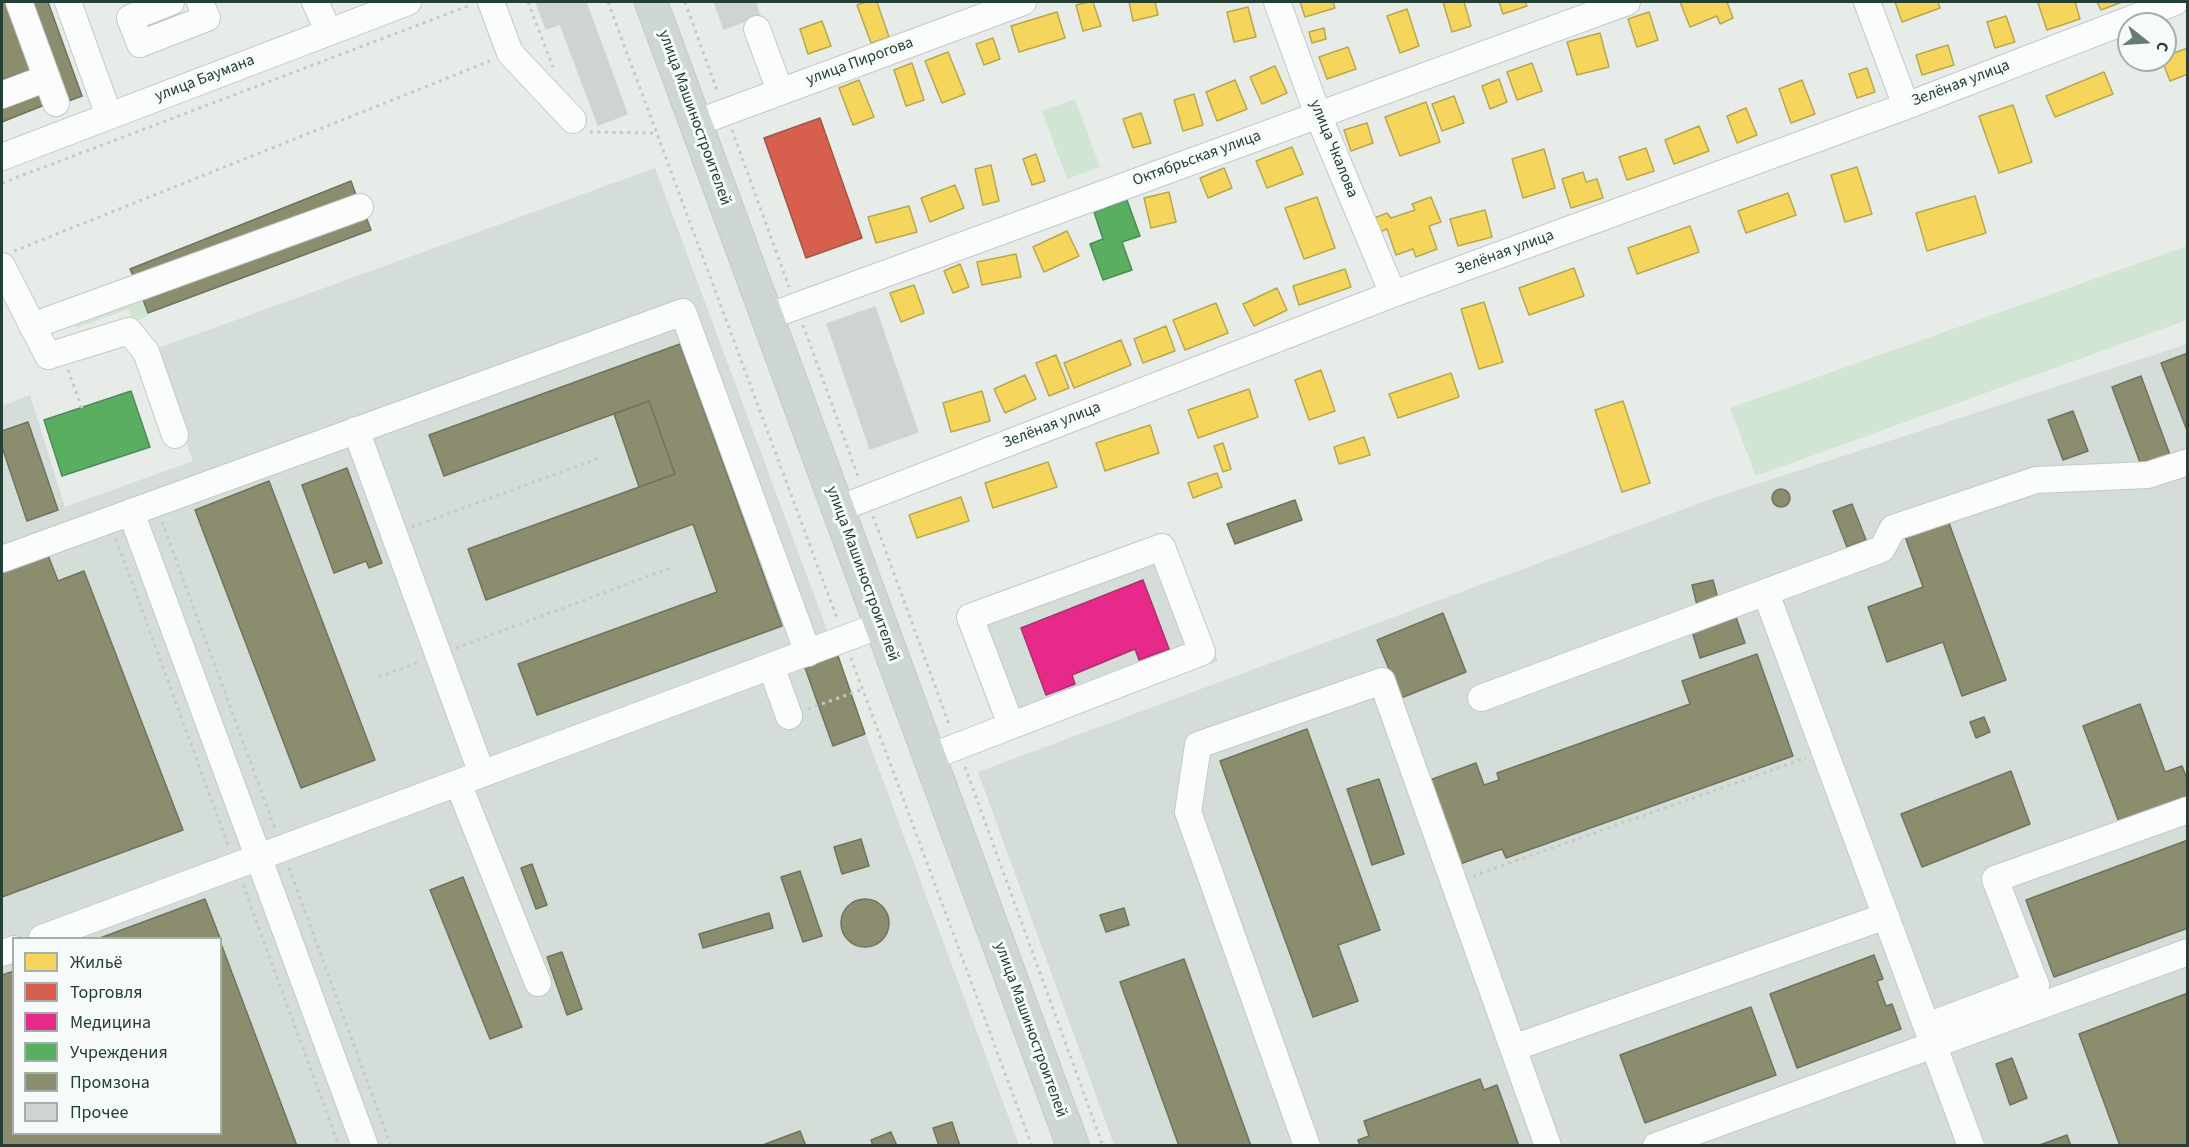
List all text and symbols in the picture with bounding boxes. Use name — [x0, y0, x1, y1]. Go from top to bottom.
north arrow — [2117, 12, 2177, 72]
street label: улица Машиностроителей — [653, 28, 735, 208]
street label: улица Пирогова — [804, 34, 916, 90]
text: С — [2150, 39, 2174, 54]
street label: улица Баумана — [152, 51, 258, 107]
street label: Зелёная улица — [1909, 56, 2013, 112]
street label: улица Чкалова — [1305, 97, 1361, 201]
street label: Октябрьская улица — [1130, 127, 1264, 191]
street label: Зелёная улица — [1453, 226, 1557, 280]
street label: Зелёная улица — [1000, 398, 1104, 454]
street label: улица Машиностроителей — [821, 484, 903, 664]
legend — [12, 937, 222, 1135]
street label: улица Машиностроителей — [989, 940, 1071, 1120]
text: Жильё — [70, 950, 122, 975]
text: Торговля — [70, 980, 143, 1005]
text: Медицина — [70, 1010, 151, 1035]
text: Учреждения — [70, 1040, 168, 1065]
text: Промзона — [70, 1070, 150, 1095]
text: Прочее — [70, 1100, 128, 1125]

